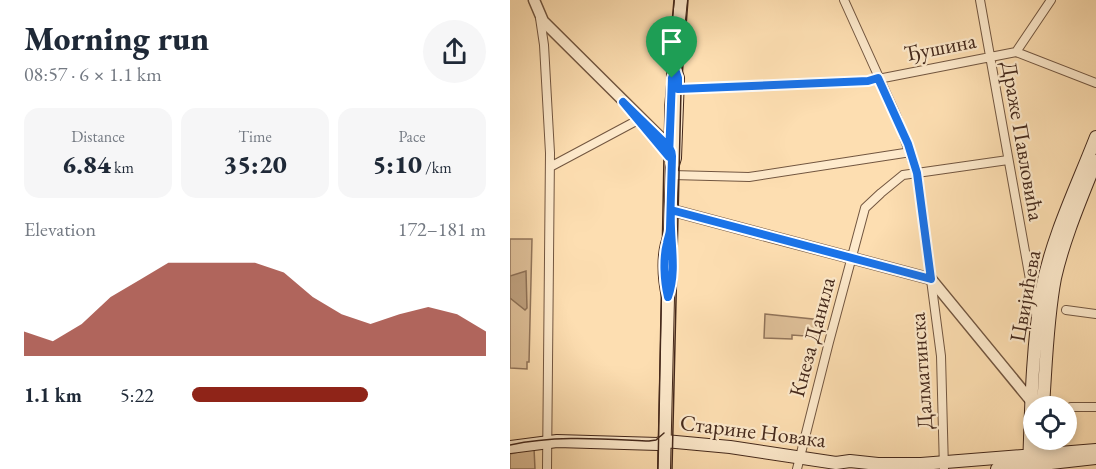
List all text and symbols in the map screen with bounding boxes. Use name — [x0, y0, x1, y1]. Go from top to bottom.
pin — [646, 16, 697, 78]
text: Morning run — [24, 17, 209, 60]
button: share — [423, 20, 486, 83]
icon: arrive — [655, 25, 688, 58]
street label: Ђушина — [902, 26, 979, 68]
street label: Драже Павловића — [995, 59, 1051, 223]
text: 08:57 · 6 × 1.1 km — [24, 61, 162, 87]
text: Distance — [71, 126, 125, 147]
text: Time — [238, 126, 272, 147]
text: Pace — [399, 126, 425, 147]
text: 6.84 — [62, 147, 111, 181]
text: 35:20 — [223, 147, 287, 181]
text: 5:10 — [372, 147, 422, 181]
text: km — [111, 157, 134, 178]
text: /km — [422, 157, 452, 178]
text: Elevation — [24, 216, 96, 242]
text: 172–181 m — [398, 216, 486, 242]
street label: Цвијићева — [1003, 248, 1047, 344]
street label: Кнеза Данила — [782, 274, 842, 400]
street label: Далматинска — [902, 311, 940, 430]
text: 1.1 km — [24, 382, 82, 408]
text: 5:22 — [120, 382, 154, 408]
map controls — [1023, 396, 1077, 450]
button: locate — [1023, 396, 1077, 450]
street label: Старине Новака — [678, 408, 828, 454]

